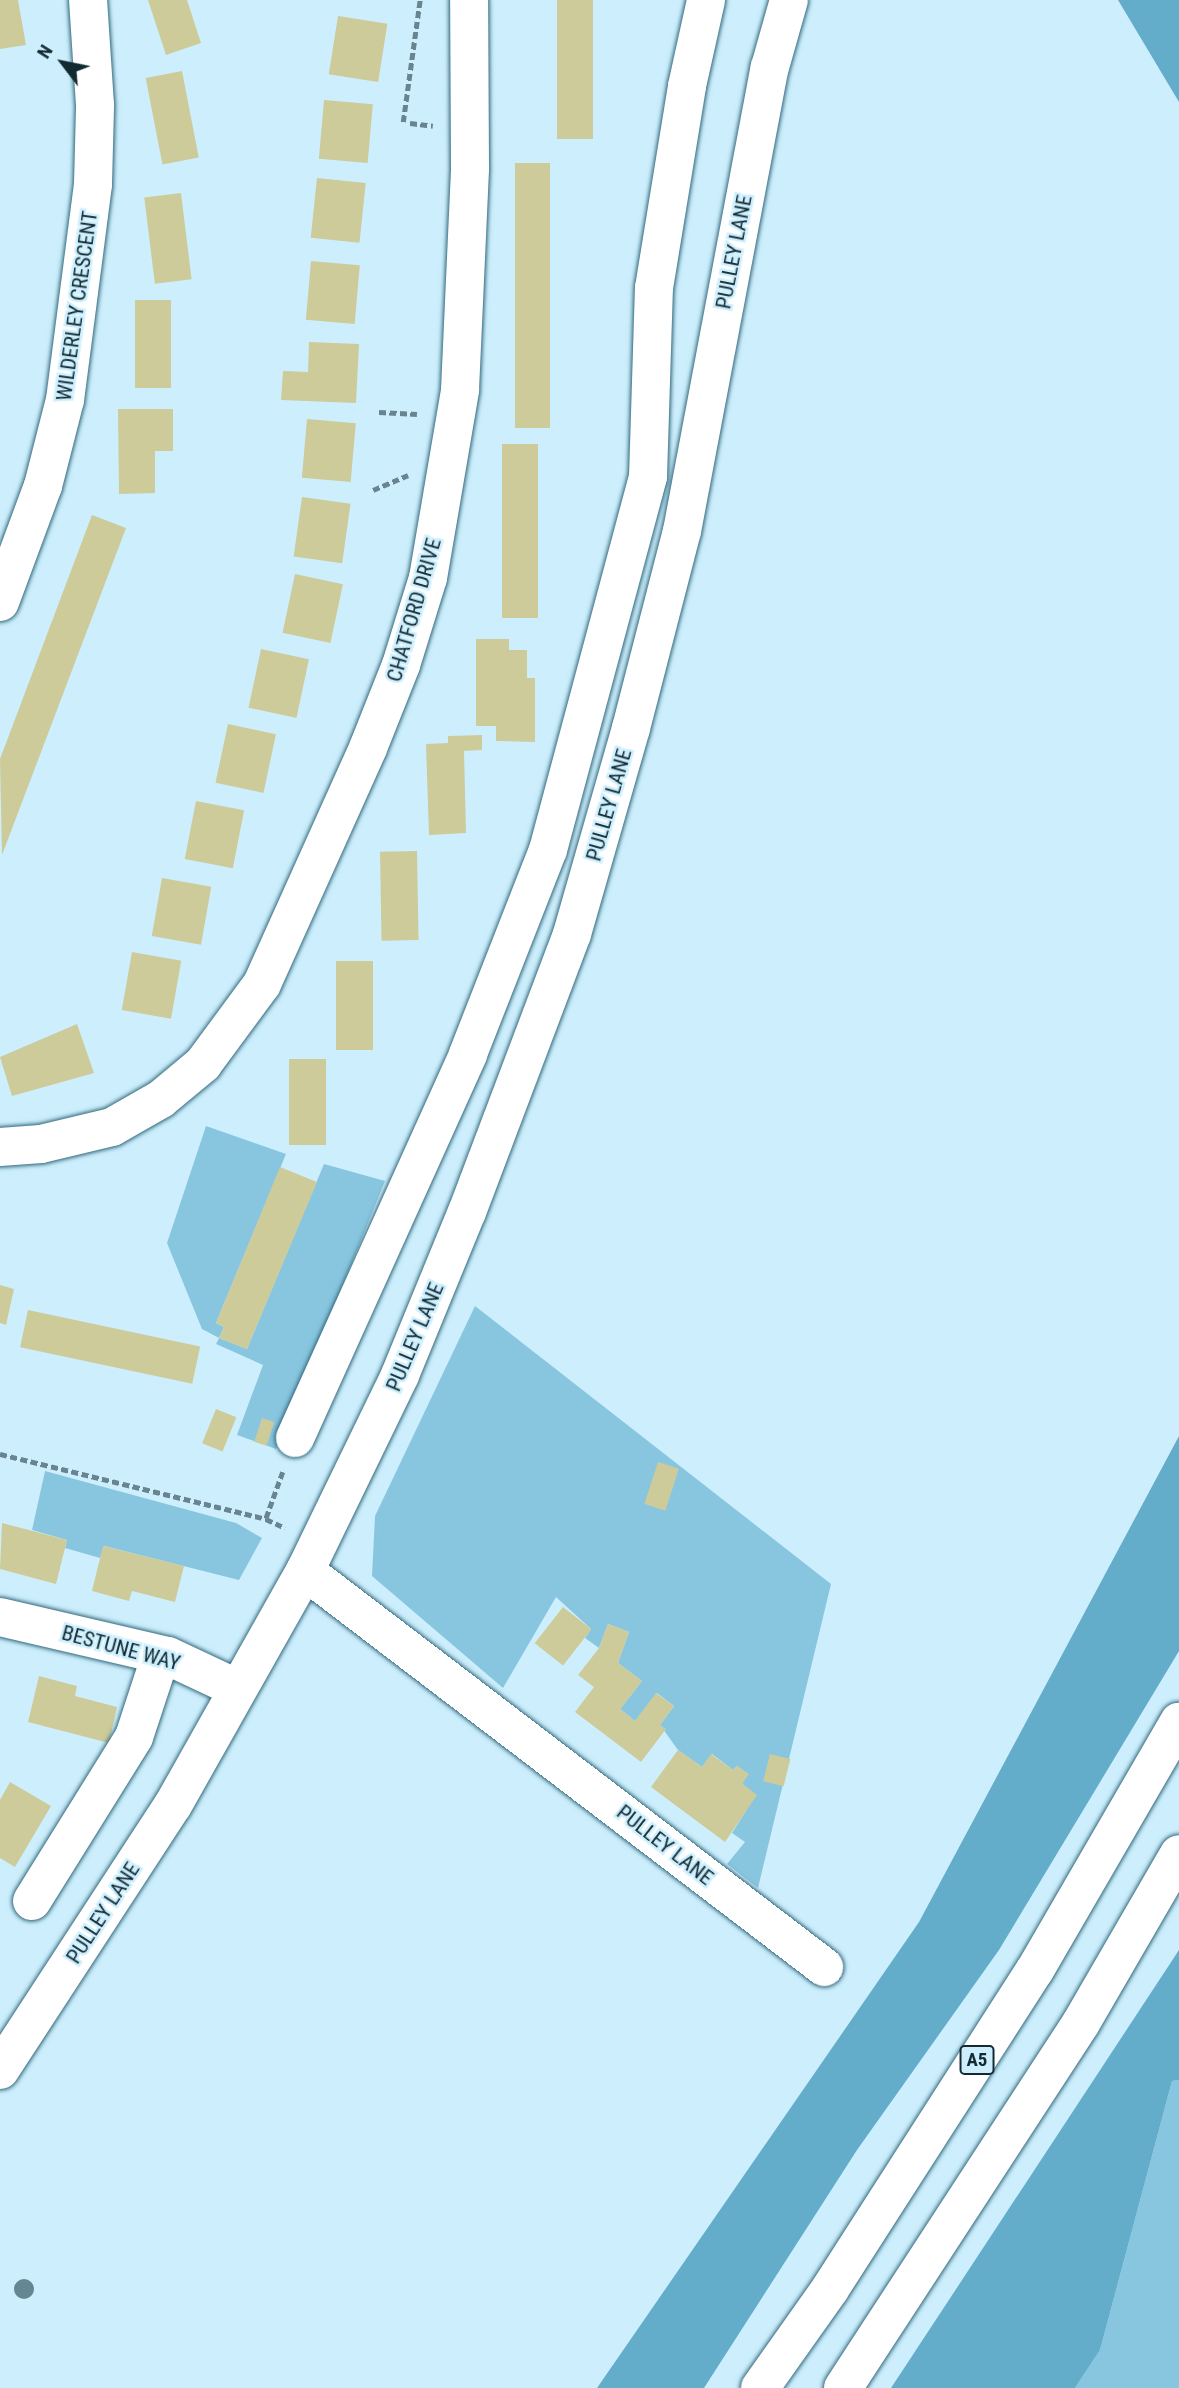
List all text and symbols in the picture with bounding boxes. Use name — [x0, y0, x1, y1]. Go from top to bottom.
north arrow — [28, 28, 98, 98]
text: N — [32, 41, 58, 63]
street label: PULLEY LANE — [711, 193, 757, 311]
street label: WILDERLEY CRESCENT — [51, 209, 103, 403]
street label: CHATFORD DRIVE — [381, 535, 447, 685]
street label: PULLEY LANE — [581, 746, 637, 864]
street label: PULLEY LANE — [381, 1279, 449, 1395]
street label: BESTUNE WAY — [59, 1620, 183, 1676]
street label: PULLEY LANE — [612, 1800, 718, 1890]
street label: PULLEY LANE — [61, 1858, 145, 1968]
road number: A5 — [960, 2044, 995, 2076]

